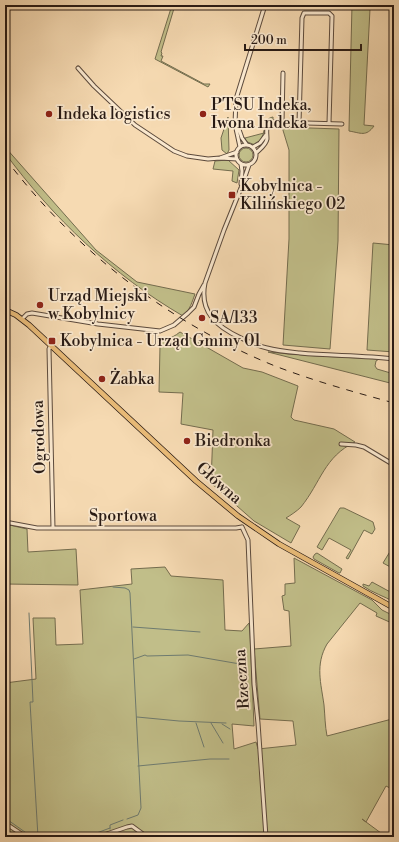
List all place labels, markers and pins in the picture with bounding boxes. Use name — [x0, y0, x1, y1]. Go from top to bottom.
place label: PTSU Indeka, Iwona Indeka — [211, 95, 311, 133]
place label: Indeka logistics — [57, 104, 171, 124]
marker: Indeka logistics — [44, 109, 54, 119]
marker: PTSU Indeka, Iwona Indeka — [198, 109, 208, 119]
place label: Kobylnica - Kilińskiego 02 — [240, 176, 345, 214]
marker: Kobylnica - Kilińskiego 02 — [227, 190, 237, 200]
place label: Urząd Miejski w Kobylnicy — [47, 286, 148, 324]
marker: Urząd Miejski w Kobylnicy — [35, 300, 45, 310]
place label: SA/133 — [210, 308, 258, 328]
marker: SA/133 — [197, 313, 207, 323]
place label: Kobylnica - Urząd Gminy 01 — [60, 331, 261, 351]
marker: Kobylnica - Urząd Gminy 01 — [47, 336, 57, 346]
place label: Żabka — [110, 367, 155, 389]
marker: Żabka — [97, 374, 107, 384]
place label: Biedronka — [194, 431, 272, 451]
marker: Biedronka — [182, 436, 192, 446]

